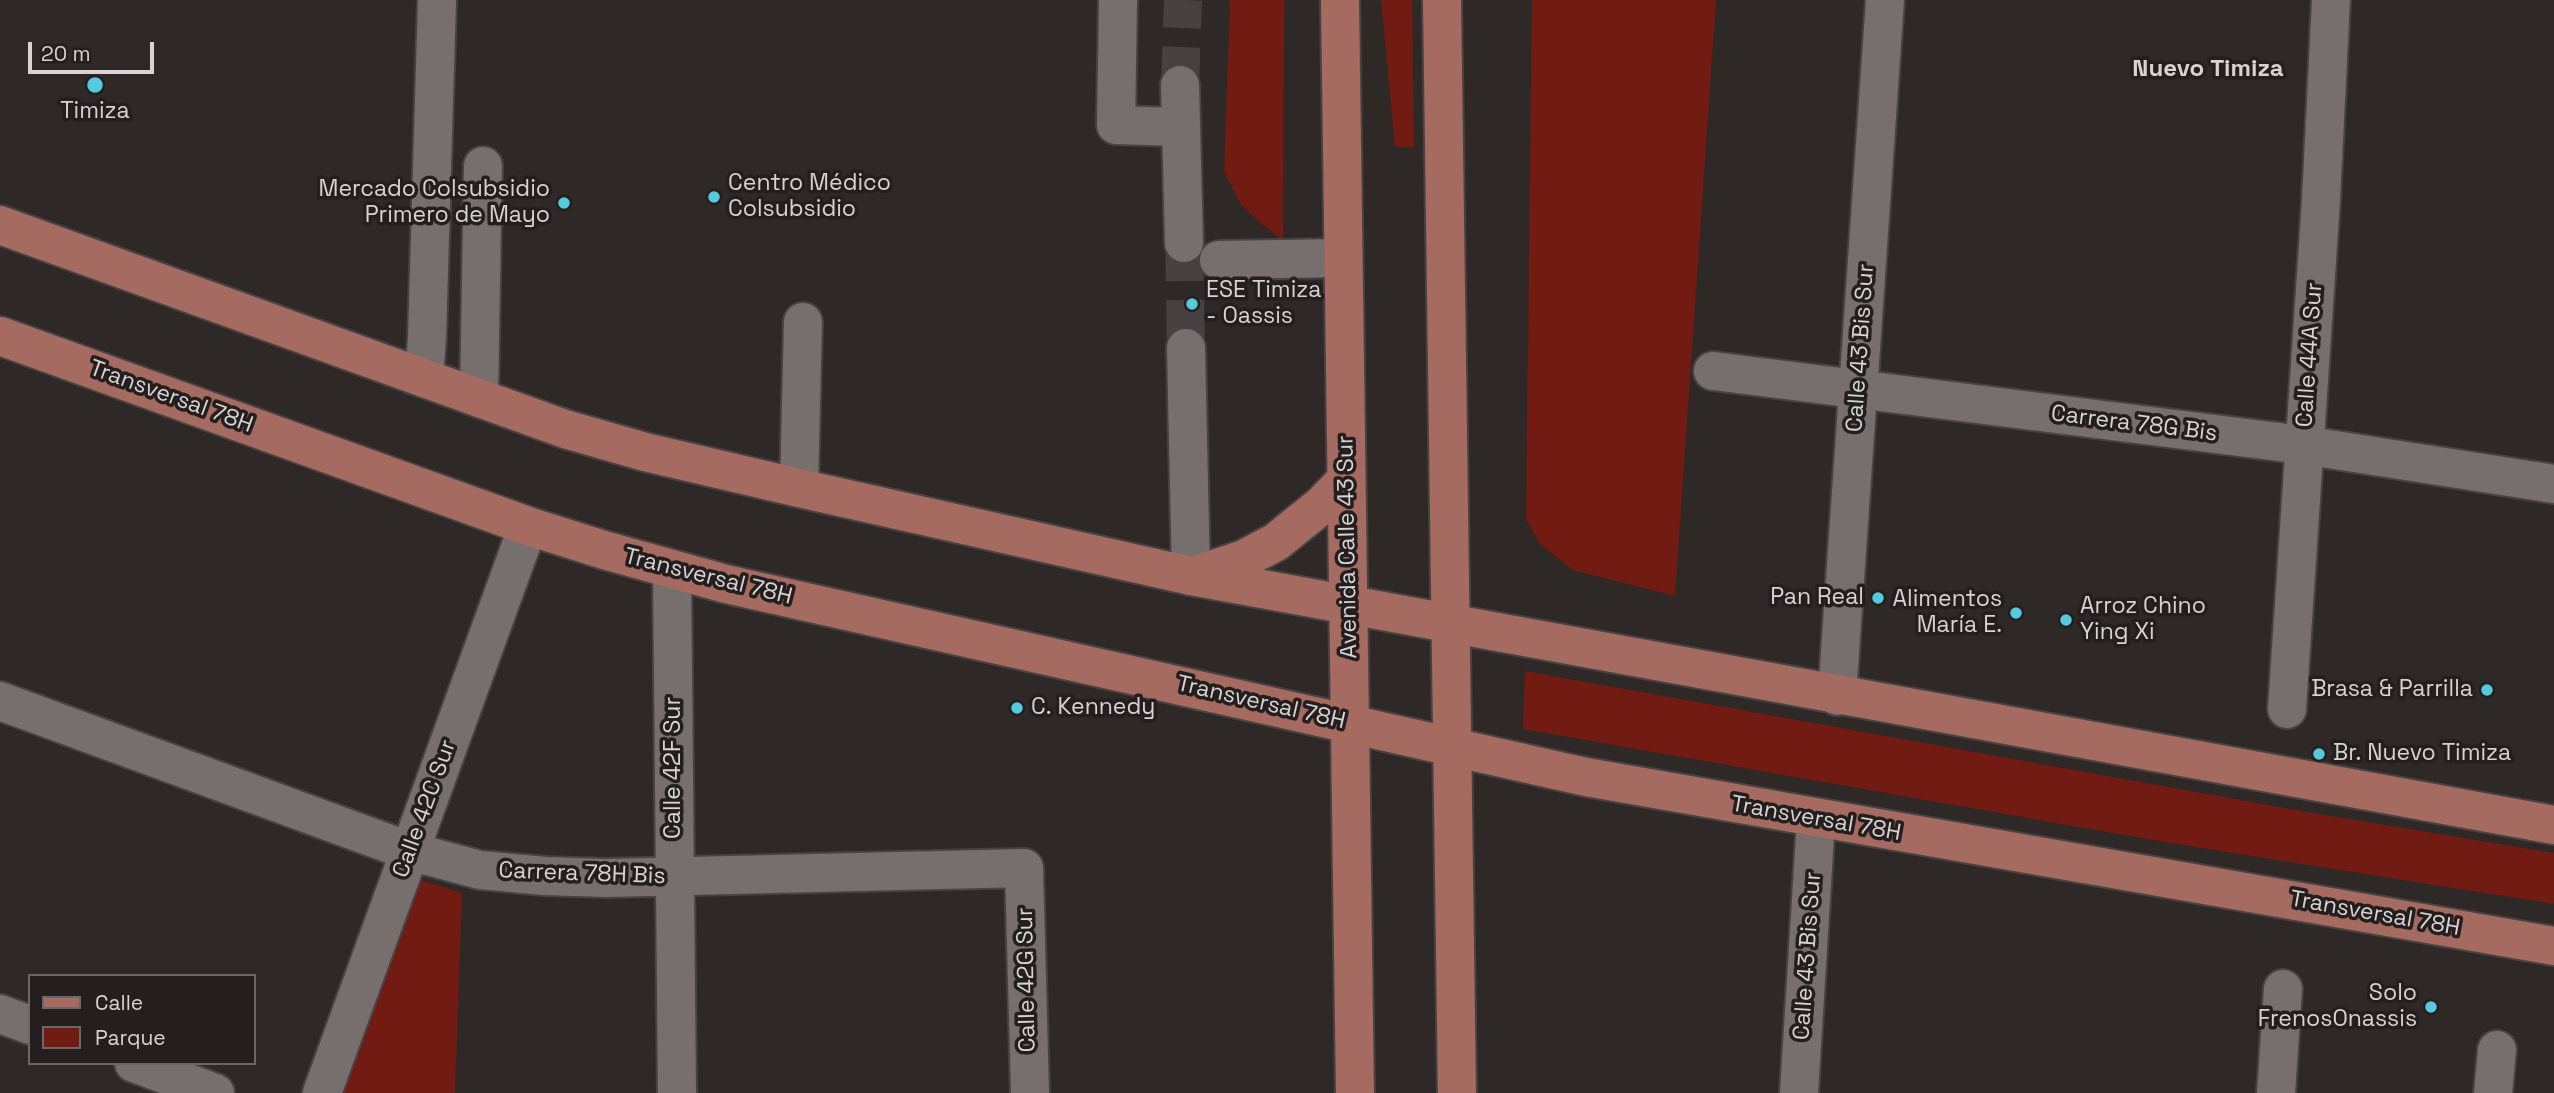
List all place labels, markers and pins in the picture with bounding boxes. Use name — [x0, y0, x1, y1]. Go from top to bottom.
marker: Timiza — [85, 75, 105, 95]
place label: Timiza — [60, 98, 130, 126]
place label: Centro Médico Colsubsidio — [728, 170, 891, 224]
place label: Mercado Colsubsidio Primero de Mayo — [319, 176, 550, 230]
marker: Centro Médico Colsubsidio — [706, 189, 722, 205]
marker: Mercado Colsubsidio Primero de Mayo — [556, 195, 572, 211]
place label: ESE Timiza - Oassis — [1206, 277, 1321, 331]
marker: ESE Timiza - Oassis — [1184, 296, 1200, 312]
place label: Pan Real — [1770, 584, 1864, 612]
place label: Alimentos María E. — [1893, 586, 2002, 640]
marker: Pan Real — [1870, 590, 1886, 606]
place label: Arroz Chino Ying Xi — [2080, 593, 2206, 647]
marker: Alimentos María E. — [2008, 605, 2024, 621]
marker: Arroz Chino Ying Xi — [2058, 612, 2074, 628]
place label: Brasa & Parrilla — [2311, 676, 2473, 704]
marker: Brasa & Parrilla — [2479, 682, 2495, 698]
place label: C. Kennedy — [1031, 694, 1155, 722]
marker: C. Kennedy — [1009, 700, 1025, 716]
place label: Br. Nuevo Timiza — [2333, 740, 2511, 768]
marker: Br. Nuevo Timiza — [2311, 746, 2327, 762]
place label: Solo FrenosOnassis — [2258, 980, 2417, 1034]
marker: Solo FrenosOnassis — [2423, 999, 2439, 1015]

